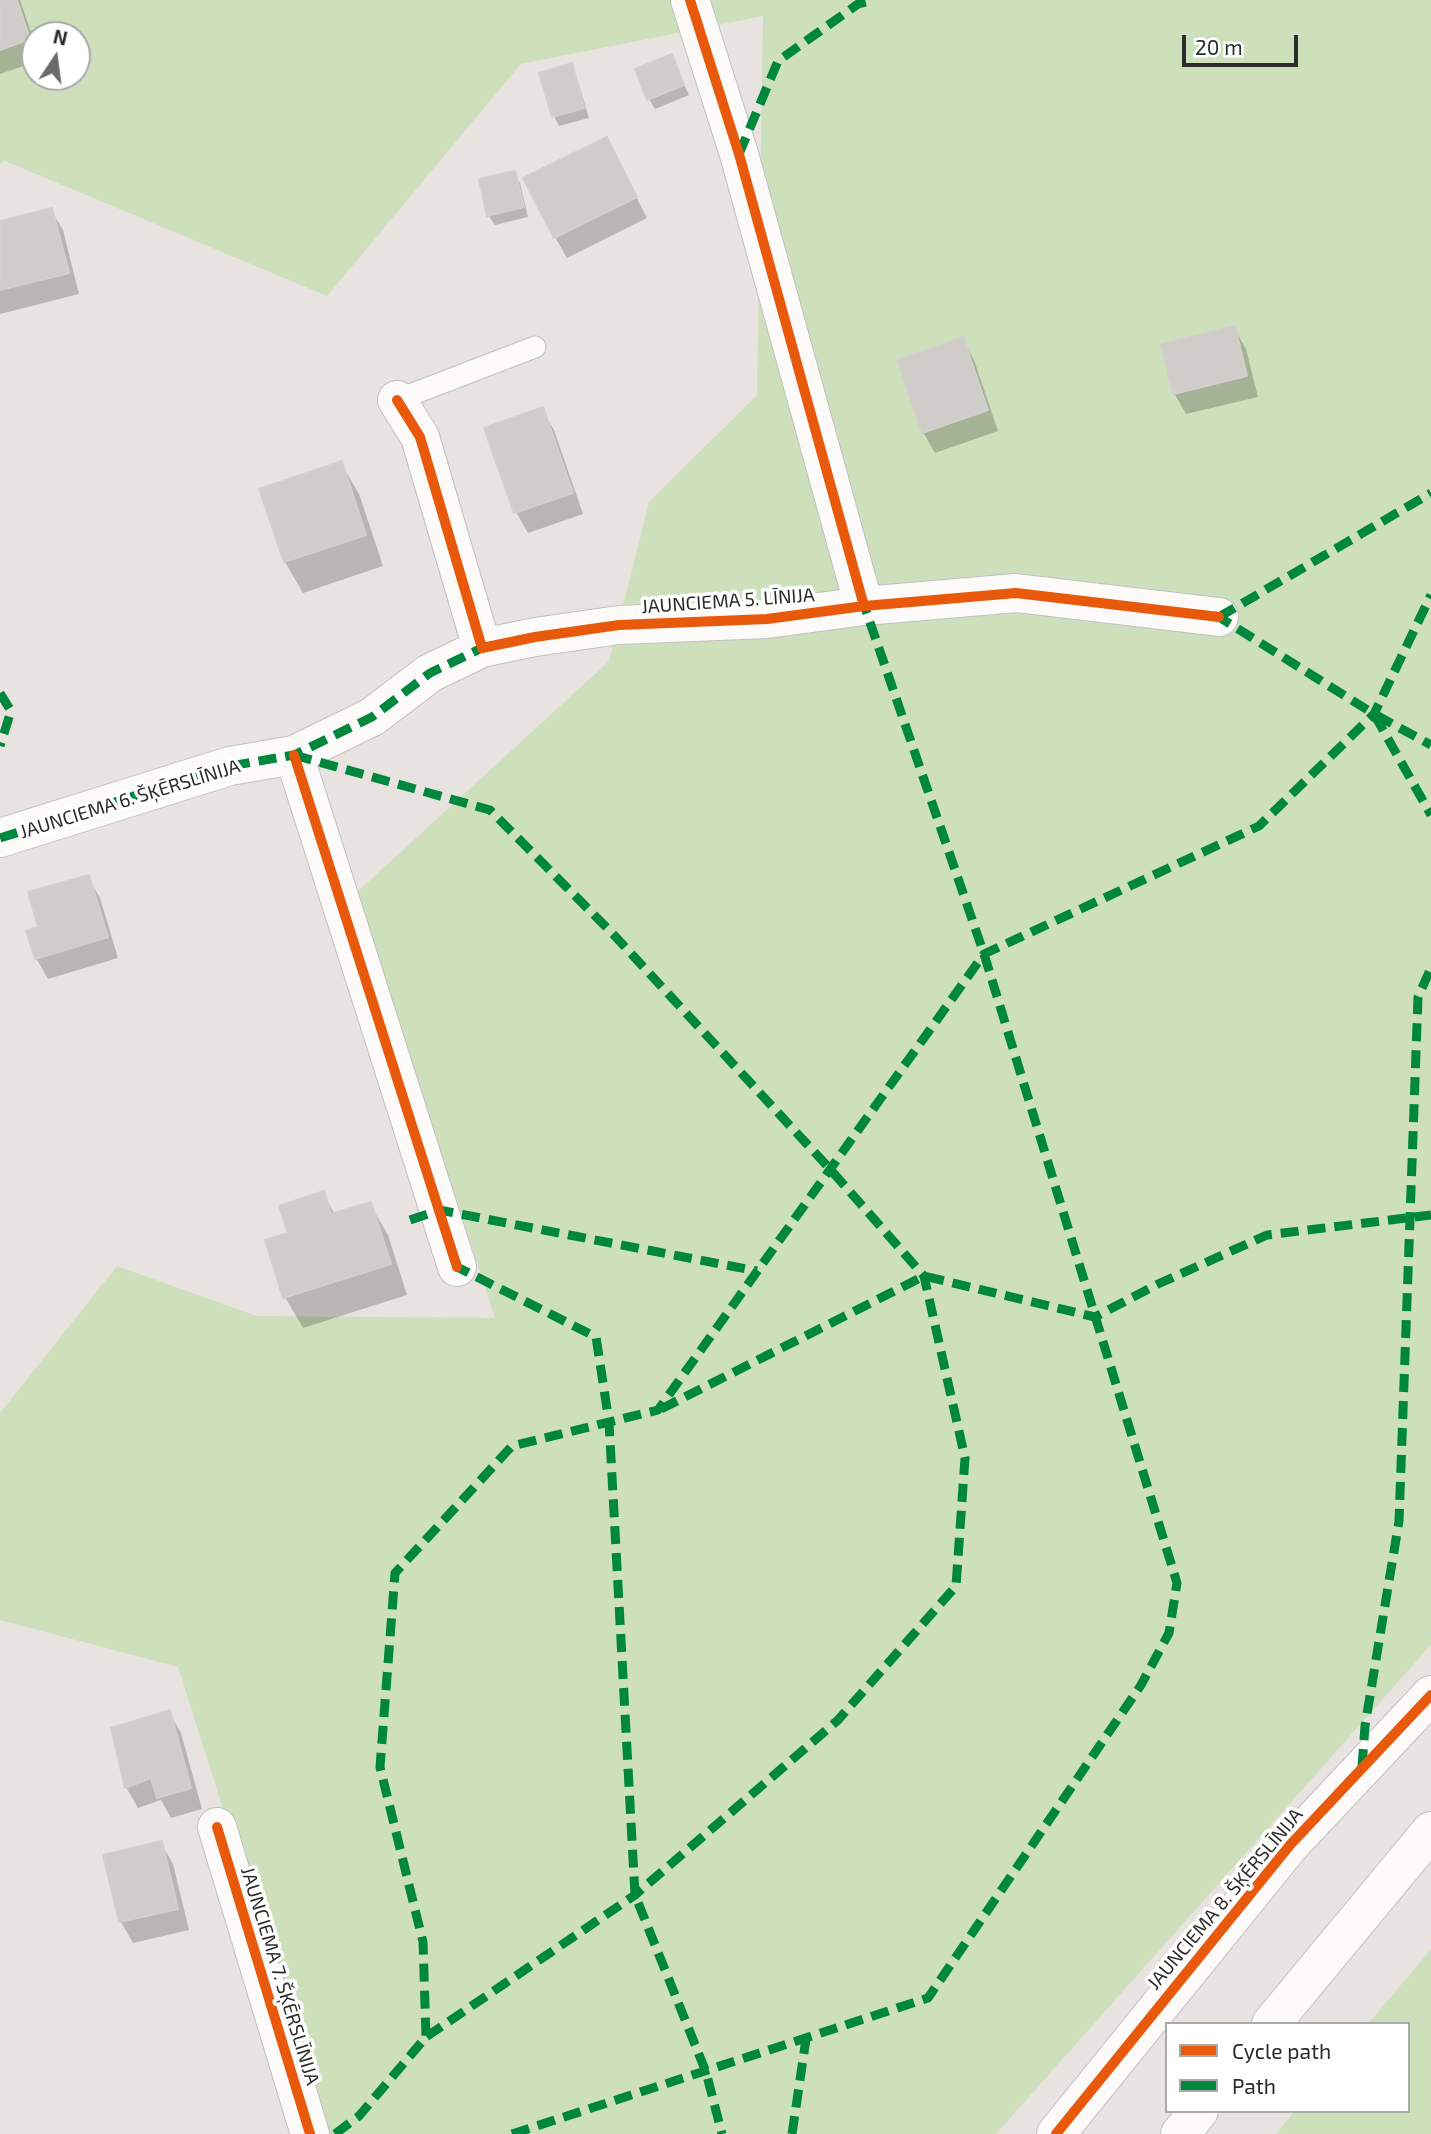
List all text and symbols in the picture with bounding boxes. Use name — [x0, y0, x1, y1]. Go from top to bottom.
north arrow — [21, 21, 91, 91]
scale bar — [1186, 21, 1302, 65]
text: N — [51, 24, 70, 50]
text: 20 m — [1195, 34, 1243, 59]
street label: JAUNCIEMA 5. LĪNIJA — [641, 584, 815, 618]
street label: JAUNCIEMA 6. ŠĶĒRSLĪNIJA — [17, 755, 243, 843]
street label: JAUNCIEMA 8. ŠĶĒRSLĪNIJA — [1142, 1804, 1308, 1994]
street label: JAUNCIEMA 7. ŠĶĒRSLĪNIJA — [236, 1864, 324, 2088]
legend — [1165, 2022, 1410, 2113]
text: Cycle path — [1232, 2038, 1331, 2063]
text: Path — [1232, 2073, 1276, 2098]

